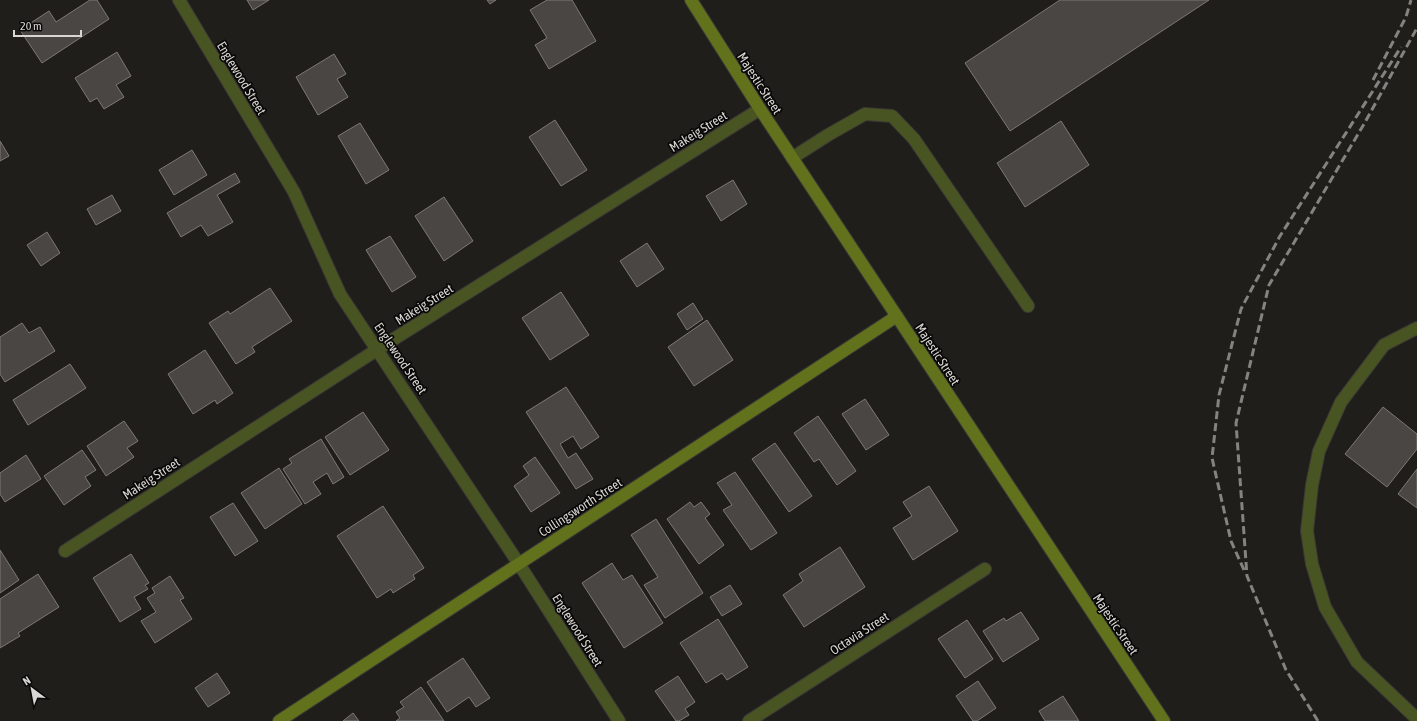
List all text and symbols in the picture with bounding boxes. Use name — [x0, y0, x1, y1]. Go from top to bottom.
scale bar — [14, 12, 81, 38]
text: 20 m — [20, 19, 42, 33]
street label: Englewood Street — [214, 39, 269, 118]
street label: Majestic Street — [734, 50, 785, 117]
street label: Makeig Street — [667, 108, 730, 155]
street label: Makeig Street — [393, 281, 456, 328]
street label: Englewood Street — [371, 320, 430, 397]
street label: Majestic Street — [912, 321, 963, 388]
street label: Makeig Street — [120, 454, 183, 502]
street label: Collingsworth Street — [536, 475, 625, 540]
street label: Englewood Street — [549, 591, 606, 670]
street label: Majestic Street — [1090, 591, 1142, 658]
street label: Octavia Street — [827, 609, 892, 658]
north arrow — [12, 669, 52, 709]
text: N — [21, 674, 33, 687]

